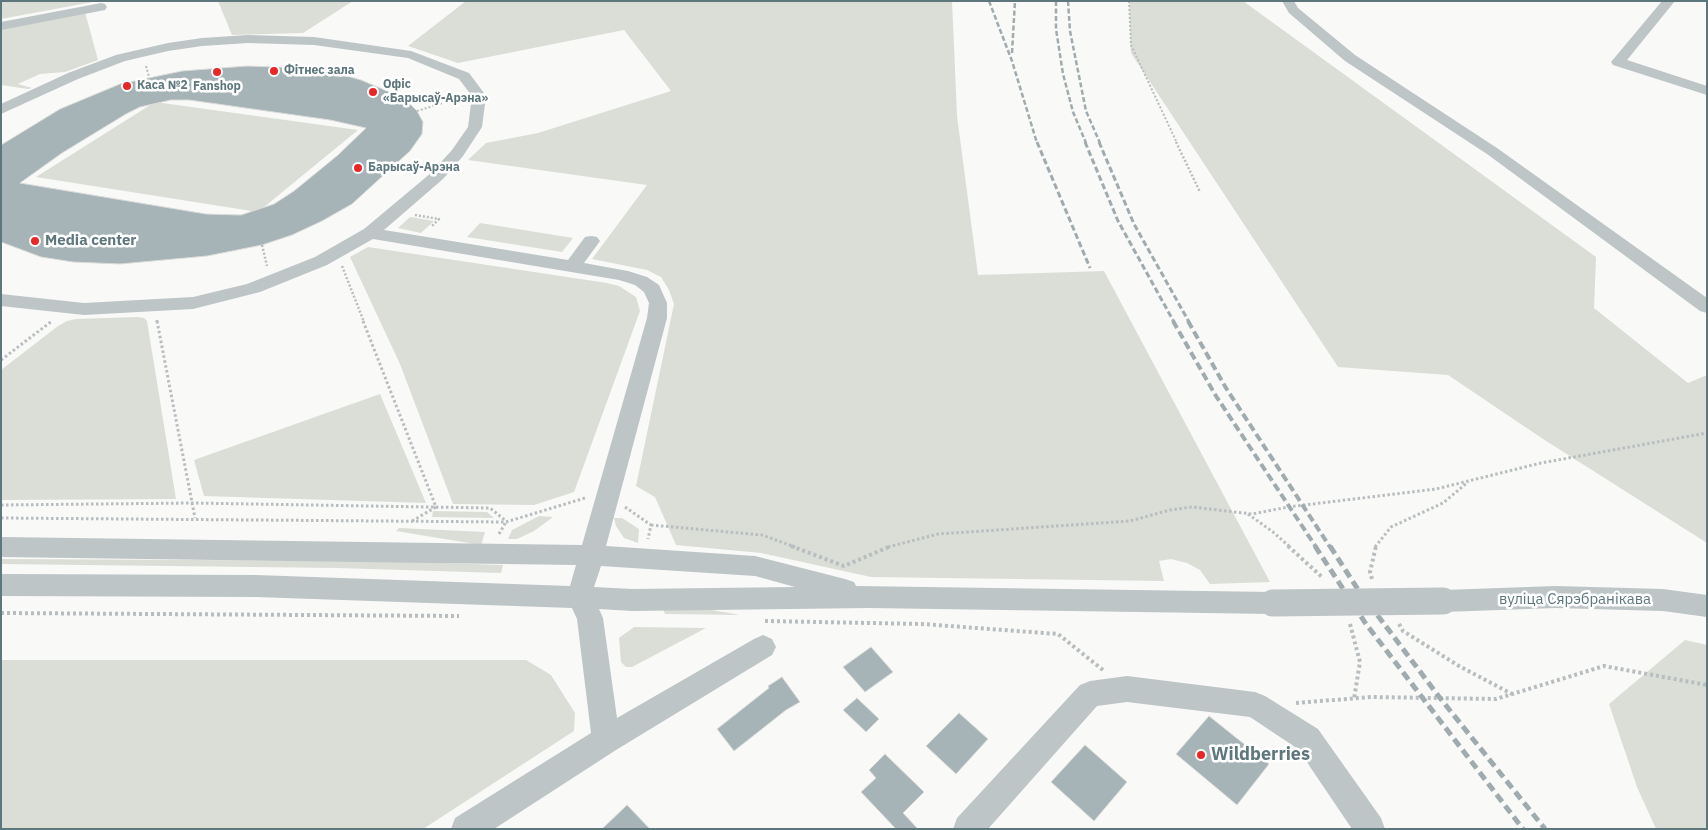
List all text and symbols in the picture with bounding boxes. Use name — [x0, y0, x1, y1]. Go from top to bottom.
place label: Фітнес зала — [284, 64, 355, 78]
marker: Фітнес зала — [268, 65, 280, 77]
marker: Fanshop — [211, 66, 223, 78]
place label: Офіс «Барысаў-Арэна» — [383, 78, 488, 106]
place label: Каса №2 — [137, 79, 188, 93]
marker: Каса №2 — [121, 80, 133, 92]
place label: Fanshop — [193, 80, 241, 94]
marker: Офіс «Барысаў-Арэна» — [367, 86, 379, 98]
place label: Барысаў-Арэна — [368, 161, 460, 175]
marker: Барысаў-Арэна — [352, 162, 364, 174]
place label: Media center — [45, 232, 136, 250]
marker: Media center — [29, 235, 41, 247]
street label: вуліца Сярэбранікава — [1499, 591, 1651, 609]
place label: Wildberries — [1211, 744, 1310, 766]
marker: Wildberries — [1195, 749, 1207, 761]

